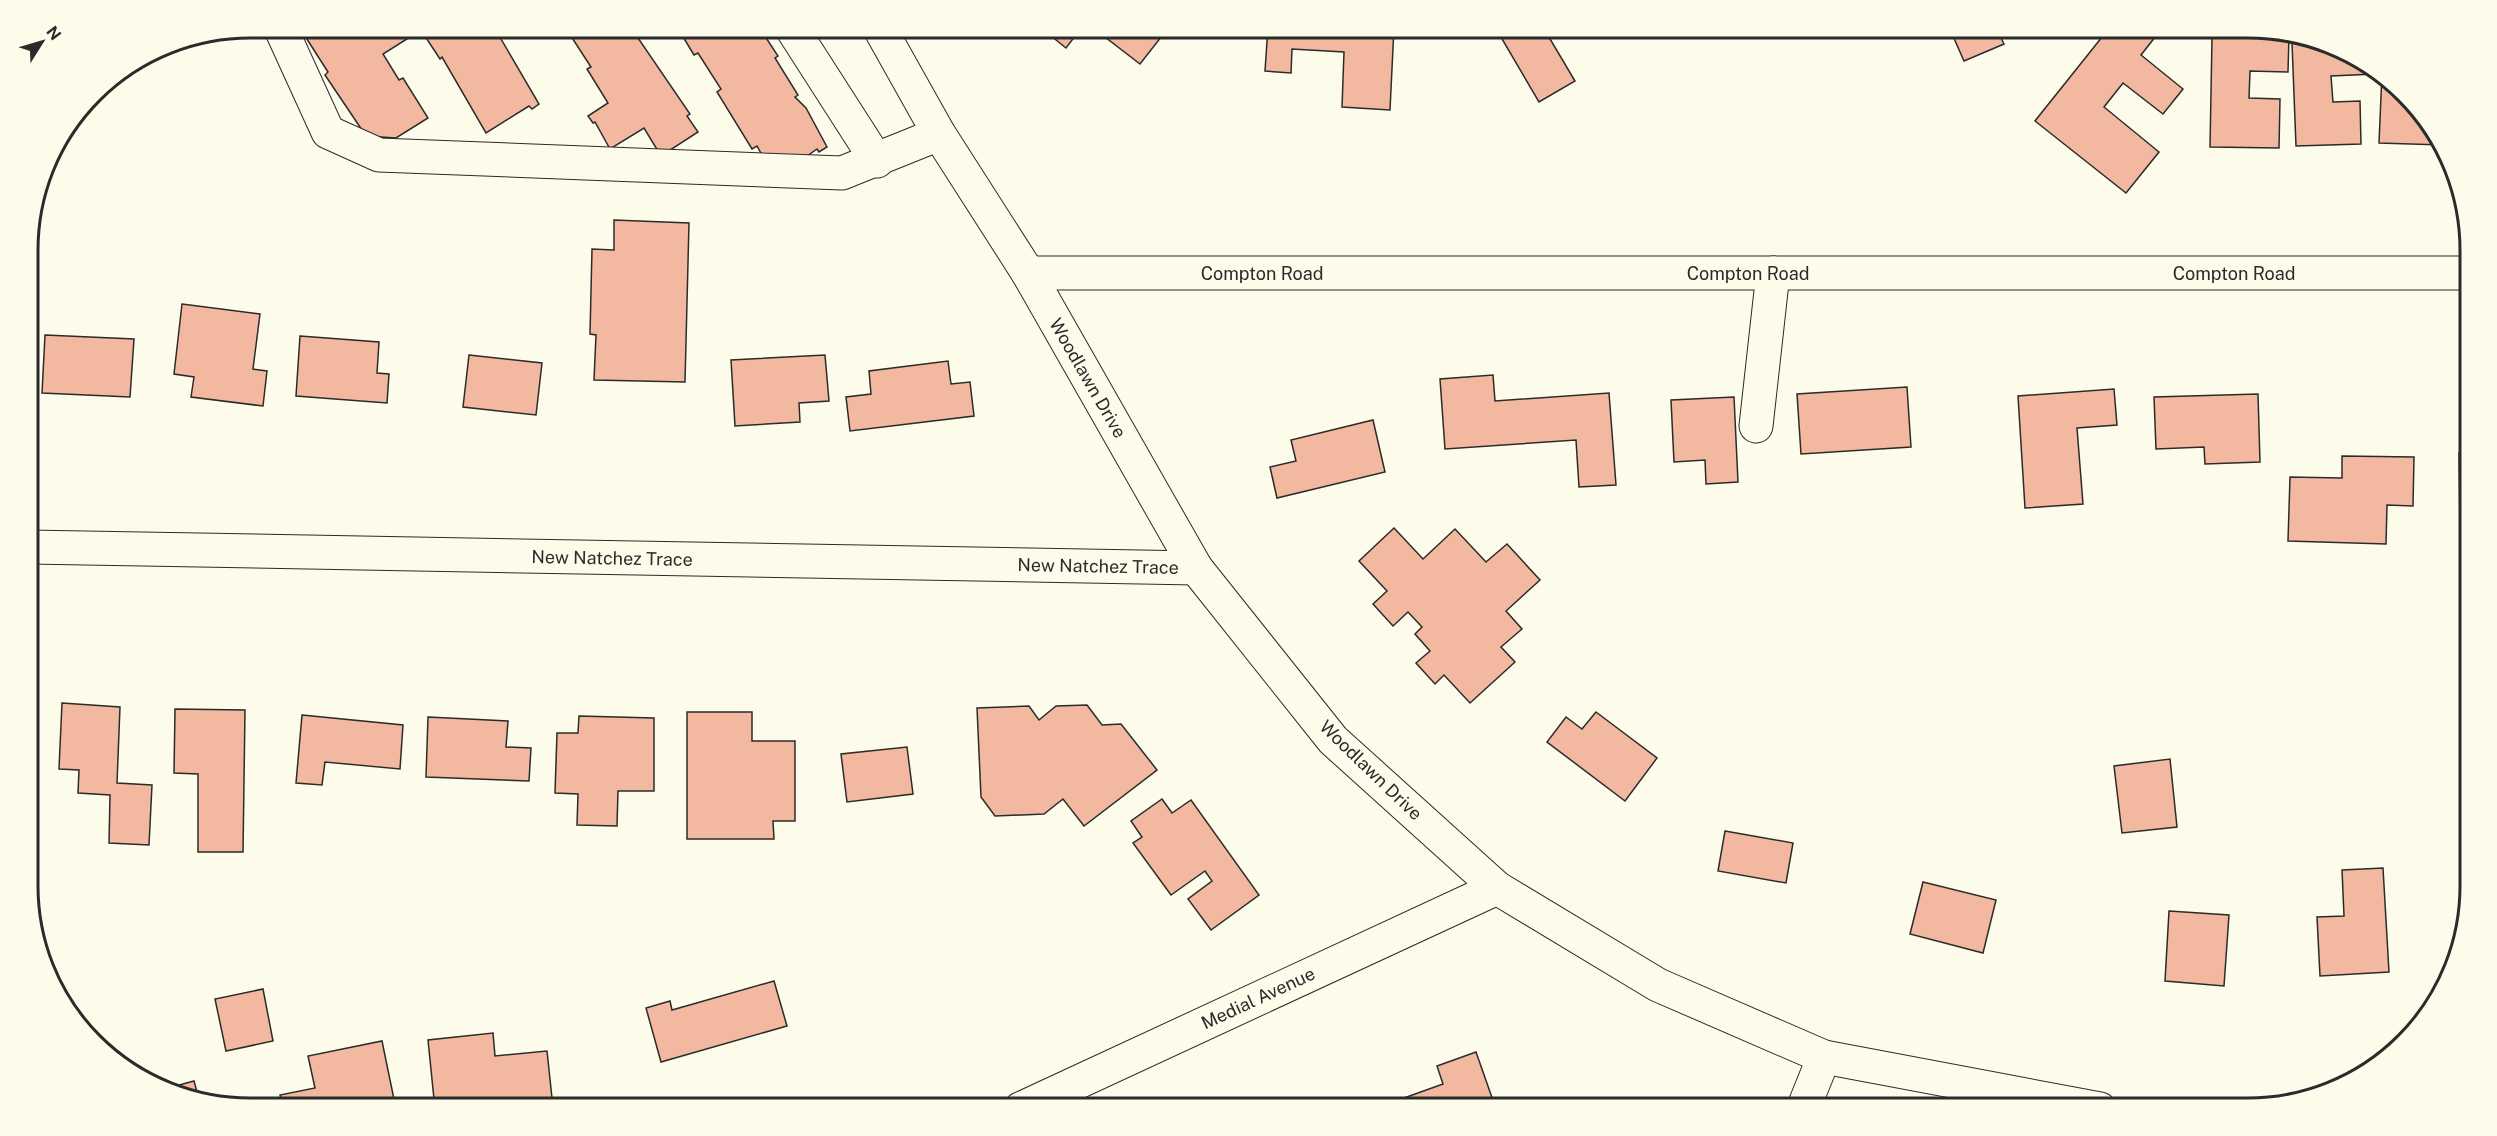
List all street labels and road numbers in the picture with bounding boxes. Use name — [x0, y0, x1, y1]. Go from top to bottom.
street label: Compton Road — [1201, 263, 1323, 284]
street label: Compton Road — [1687, 263, 1809, 284]
street label: Compton Road — [2173, 263, 2295, 284]
street label: Woodlawn Drive — [1045, 315, 1131, 441]
street label: New Natchez Trace — [531, 546, 693, 570]
street label: New Natchez Trace — [1017, 554, 1179, 578]
street label: Woodlawn Drive — [1315, 716, 1427, 824]
street label: Medial Avenue — [1198, 963, 1318, 1033]

